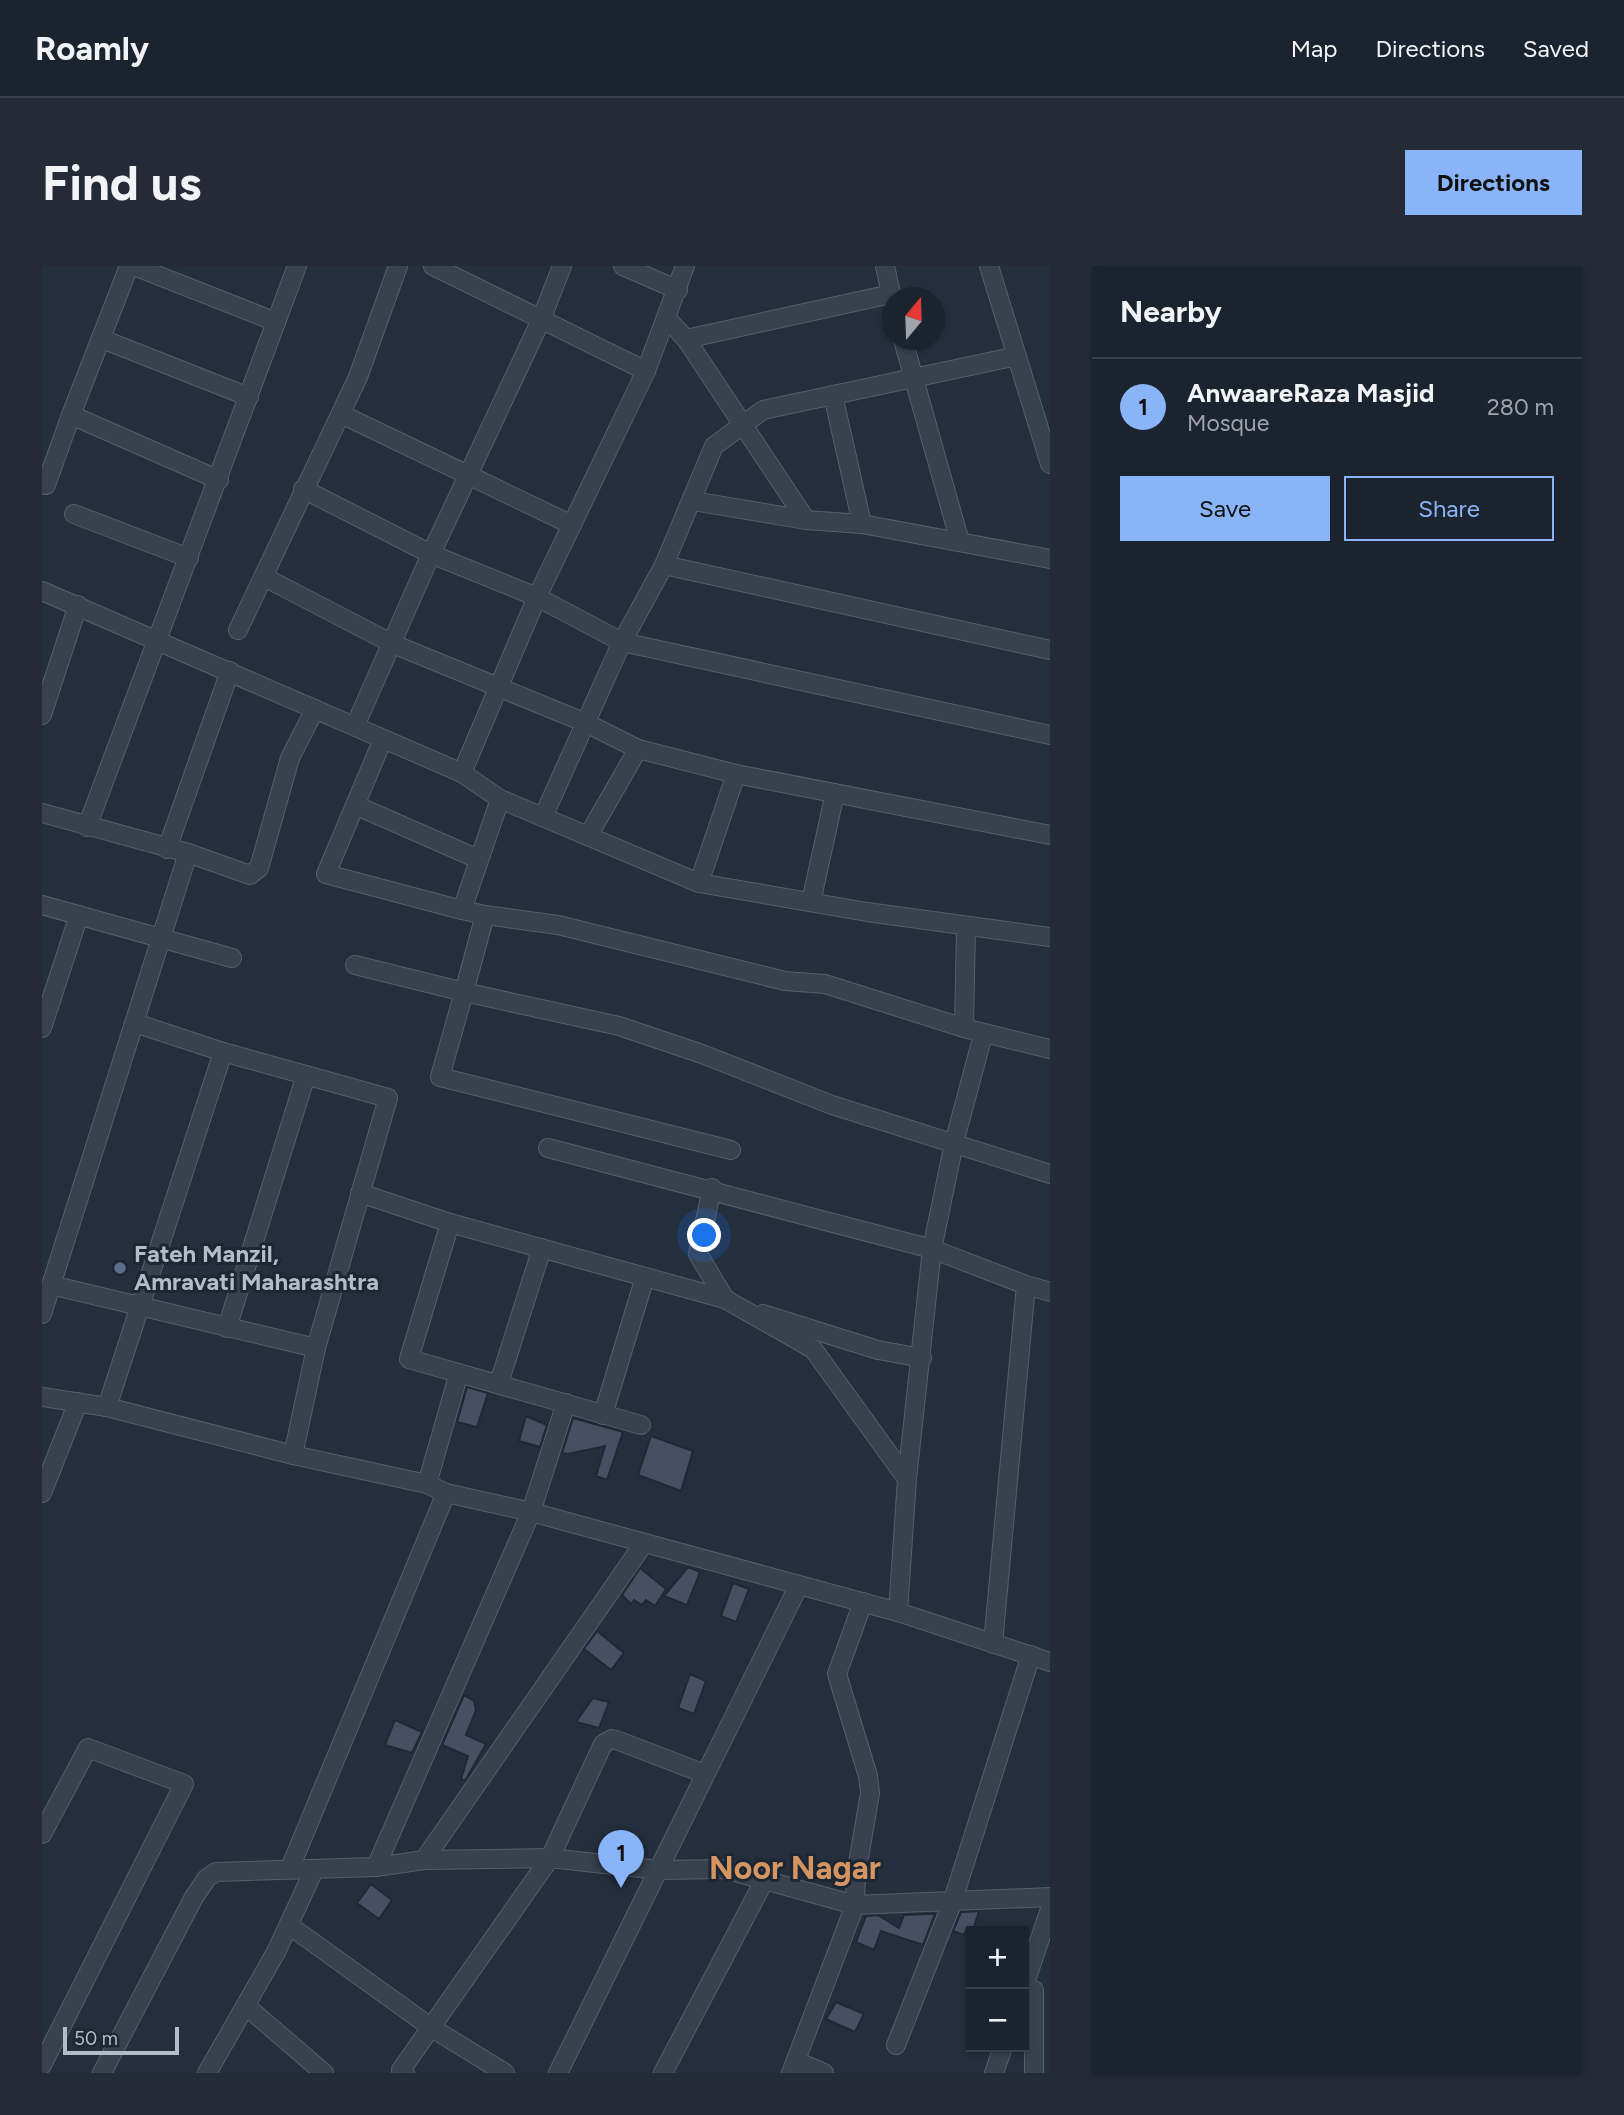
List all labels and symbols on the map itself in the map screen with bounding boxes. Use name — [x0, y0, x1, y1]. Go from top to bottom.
north arrow — [882, 287, 945, 350]
your location — [687, 1218, 721, 1252]
place label: Fateh Manzil, Amravati Maharashtra — [134, 1239, 379, 1296]
marker: Fateh Manzil, Amravati Maharashtra — [112, 1260, 128, 1276]
pin: 1 — [598, 1830, 644, 1888]
district label: Noor Nagar — [709, 1849, 881, 1887]
scale bar — [63, 2024, 178, 2056]

